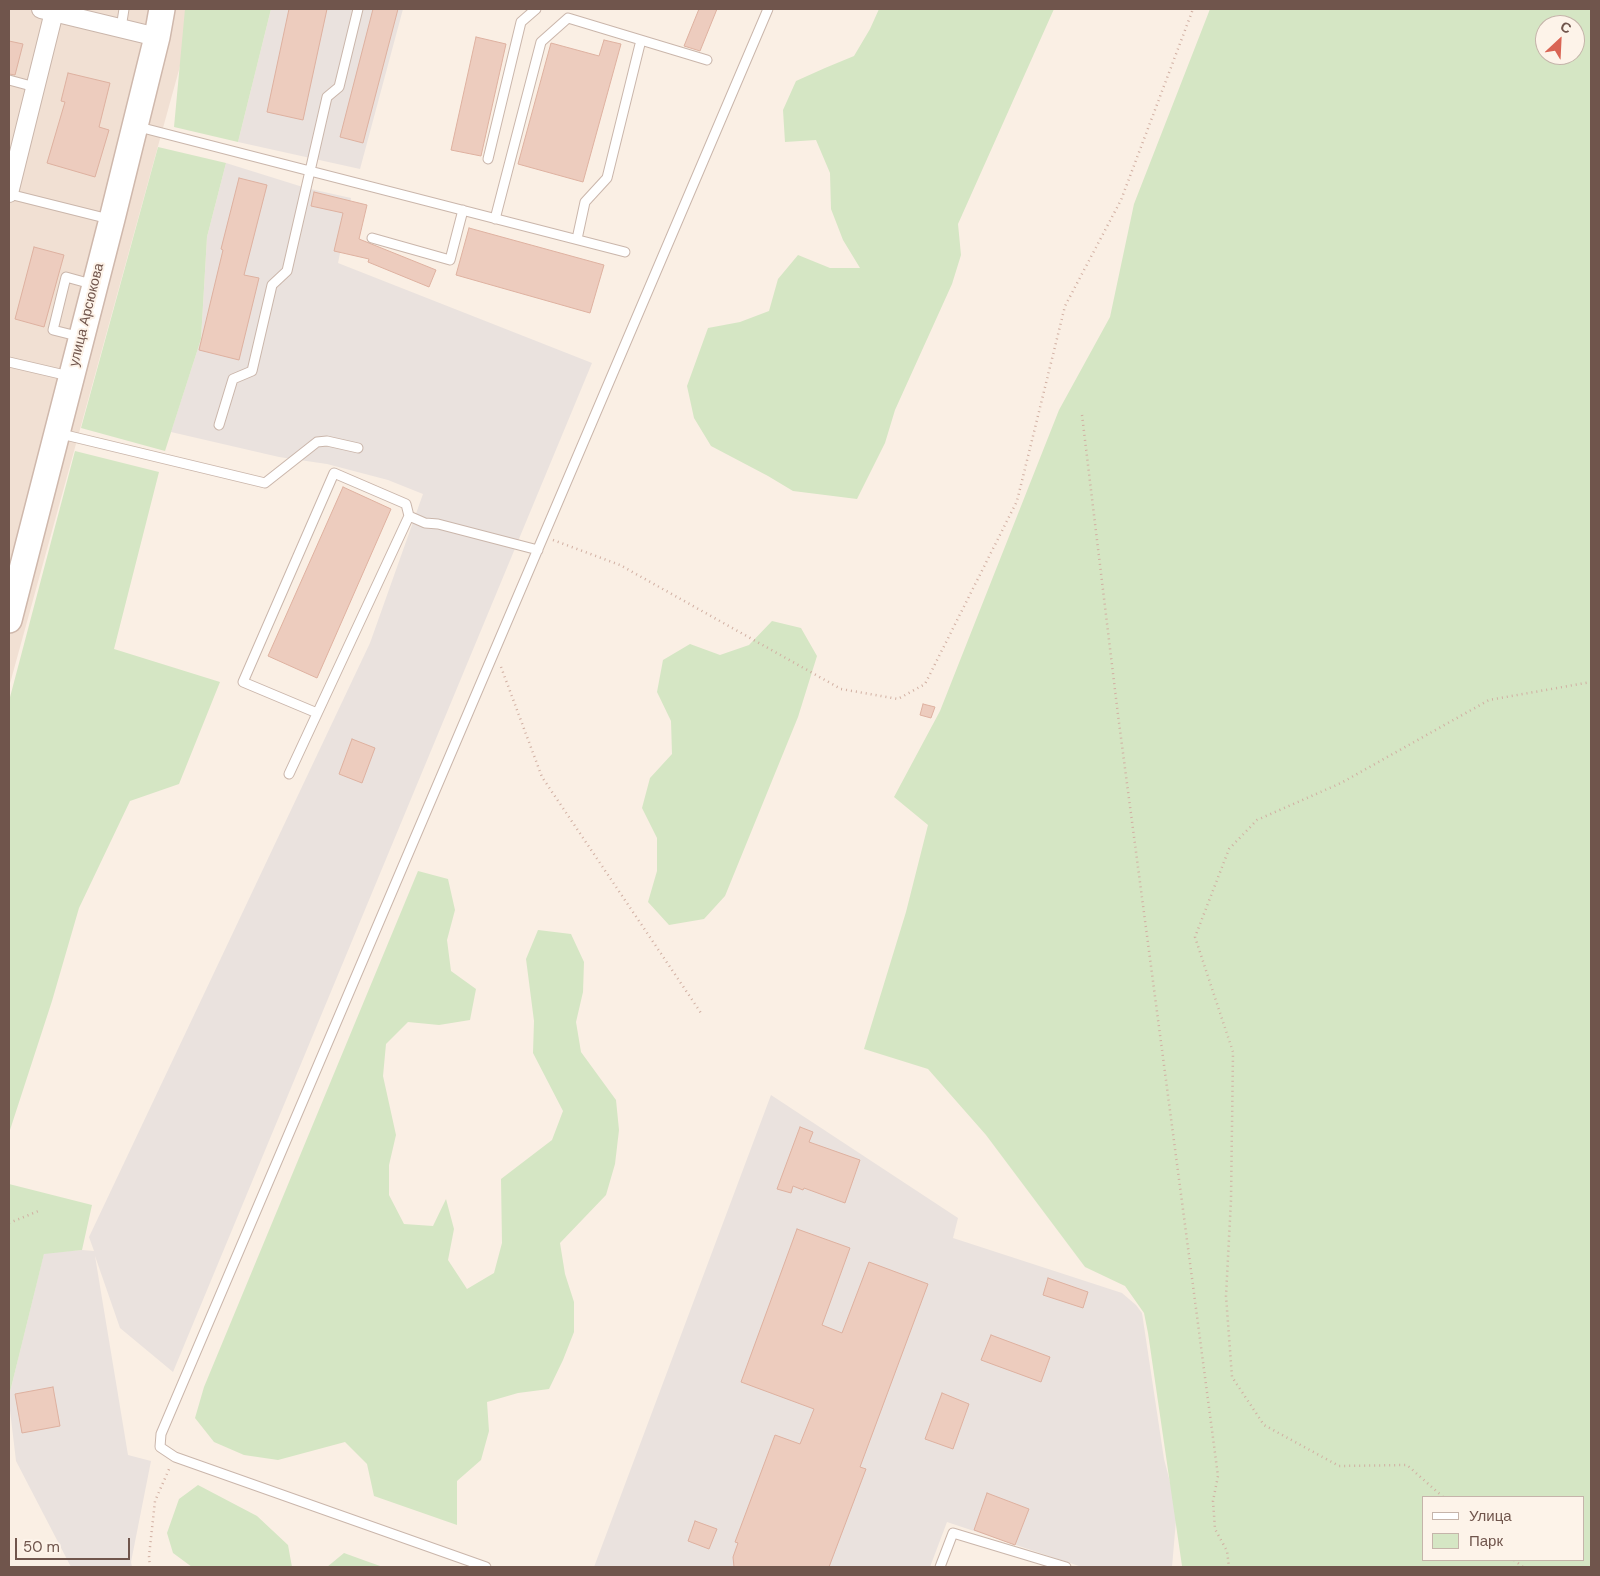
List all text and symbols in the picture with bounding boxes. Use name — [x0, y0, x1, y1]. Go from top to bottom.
north arrow — [1535, 15, 1585, 65]
text: С — [1558, 17, 1574, 38]
street label: улица Арсюкова — [66, 262, 108, 368]
legend — [1422, 1496, 1585, 1561]
text: Улица — [1469, 1506, 1512, 1526]
scale bar — [18, 1528, 132, 1560]
text: Парк — [1469, 1531, 1503, 1551]
text: 50 m — [23, 1537, 60, 1557]

